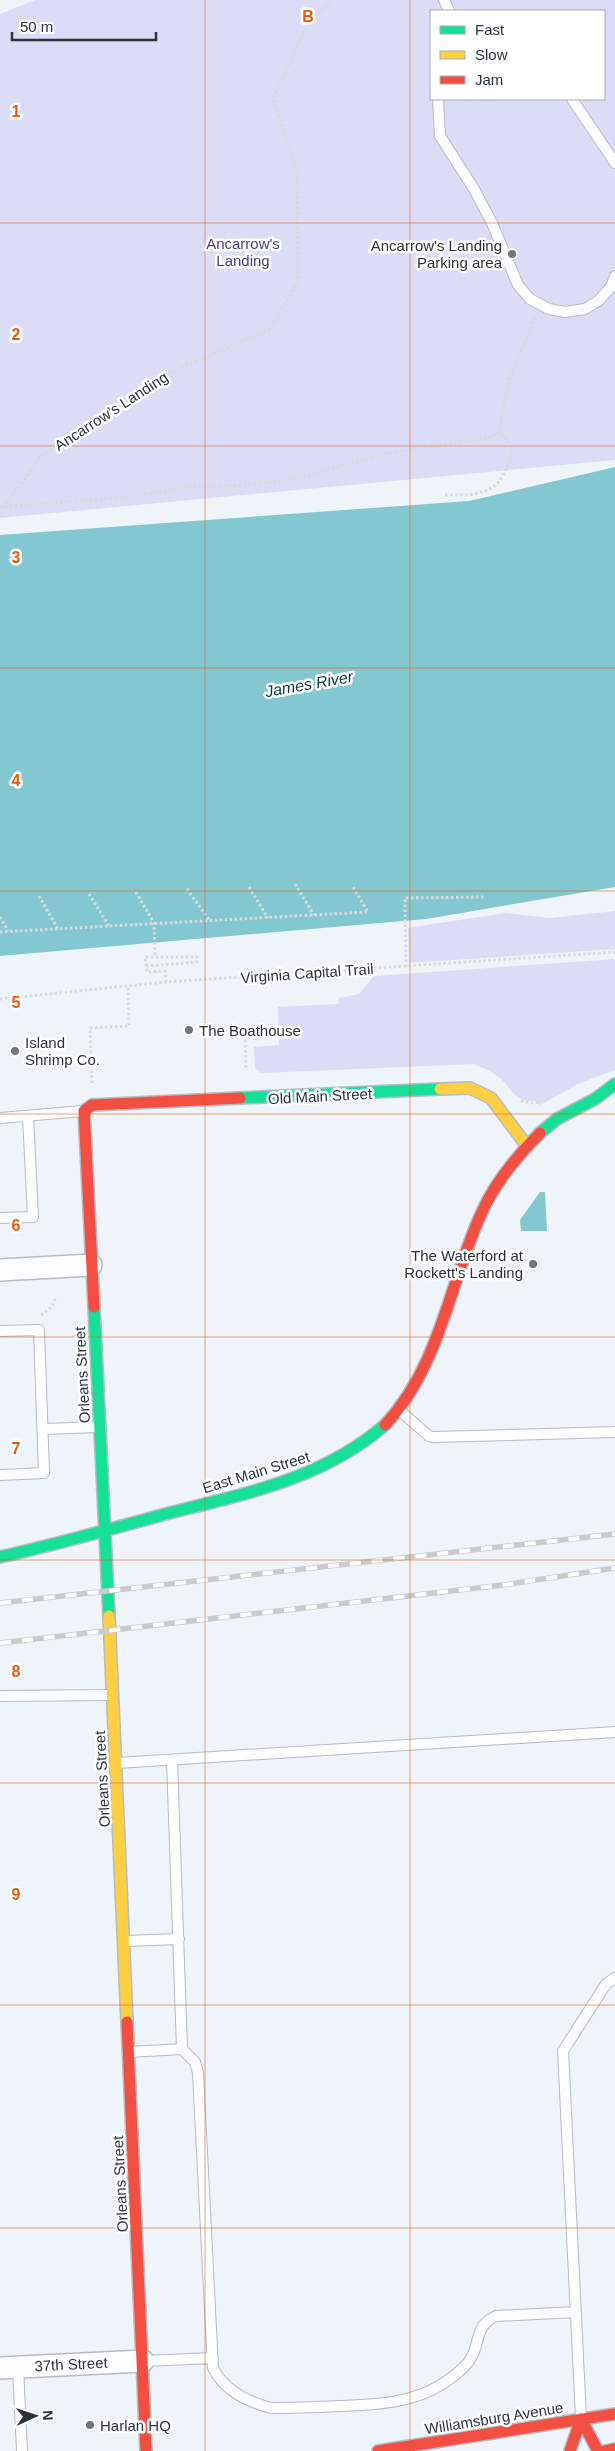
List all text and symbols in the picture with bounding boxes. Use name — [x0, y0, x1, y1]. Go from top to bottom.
text: B — [302, 8, 314, 25]
scale bar — [12, 10, 156, 42]
legend — [430, 10, 605, 100]
text: 50 m — [20, 18, 53, 35]
text: Fast — [475, 21, 505, 38]
text: Slow — [475, 46, 508, 63]
text: Jam — [475, 71, 503, 88]
text: 1 — [12, 103, 21, 120]
park label: Ancarrow's Landing — [206, 235, 280, 269]
place label: Ancarrow's Landing Parking area — [371, 237, 503, 271]
marker: Ancarrow's Landing Parking area — [506, 248, 518, 260]
text: 2 — [12, 326, 21, 343]
street label: Ancarrow’s Landing — [51, 368, 171, 454]
text: 3 — [12, 549, 21, 566]
water label: James River — [263, 668, 355, 700]
text: 4 — [12, 772, 21, 789]
street label: Virginia Capital Trail — [240, 960, 374, 986]
text: 5 — [12, 994, 21, 1011]
place label: The Boathouse — [199, 1022, 301, 1039]
marker: The Boathouse — [183, 1024, 195, 1036]
place label: Island Shrimp Co. — [25, 1034, 100, 1068]
marker: Island Shrimp Co. — [9, 1045, 21, 1057]
street label: Old Main Street — [268, 1085, 373, 1107]
text: 6 — [12, 1217, 21, 1234]
place label: The Waterford at Rockett's Landing — [404, 1247, 524, 1281]
marker: The Waterford at Rockett's Landing — [527, 1258, 539, 1270]
street label: Orleans Street — [71, 1325, 93, 1424]
text: 7 — [12, 1440, 21, 1457]
street label: East Main Street — [200, 1447, 312, 1496]
text: 8 — [12, 1663, 21, 1680]
street label: Orleans Street — [91, 1729, 113, 1828]
text: 9 — [12, 1886, 21, 1903]
street label: Orleans Street — [109, 2134, 131, 2233]
street label: 37th Street — [34, 2354, 109, 2374]
north arrow — [10, 2391, 60, 2441]
street label: Williamsburg Avenue — [424, 2399, 564, 2437]
text: N — [40, 2410, 56, 2421]
place label: Harlan HQ — [100, 2417, 171, 2434]
marker: Harlan HQ — [84, 2419, 96, 2431]

